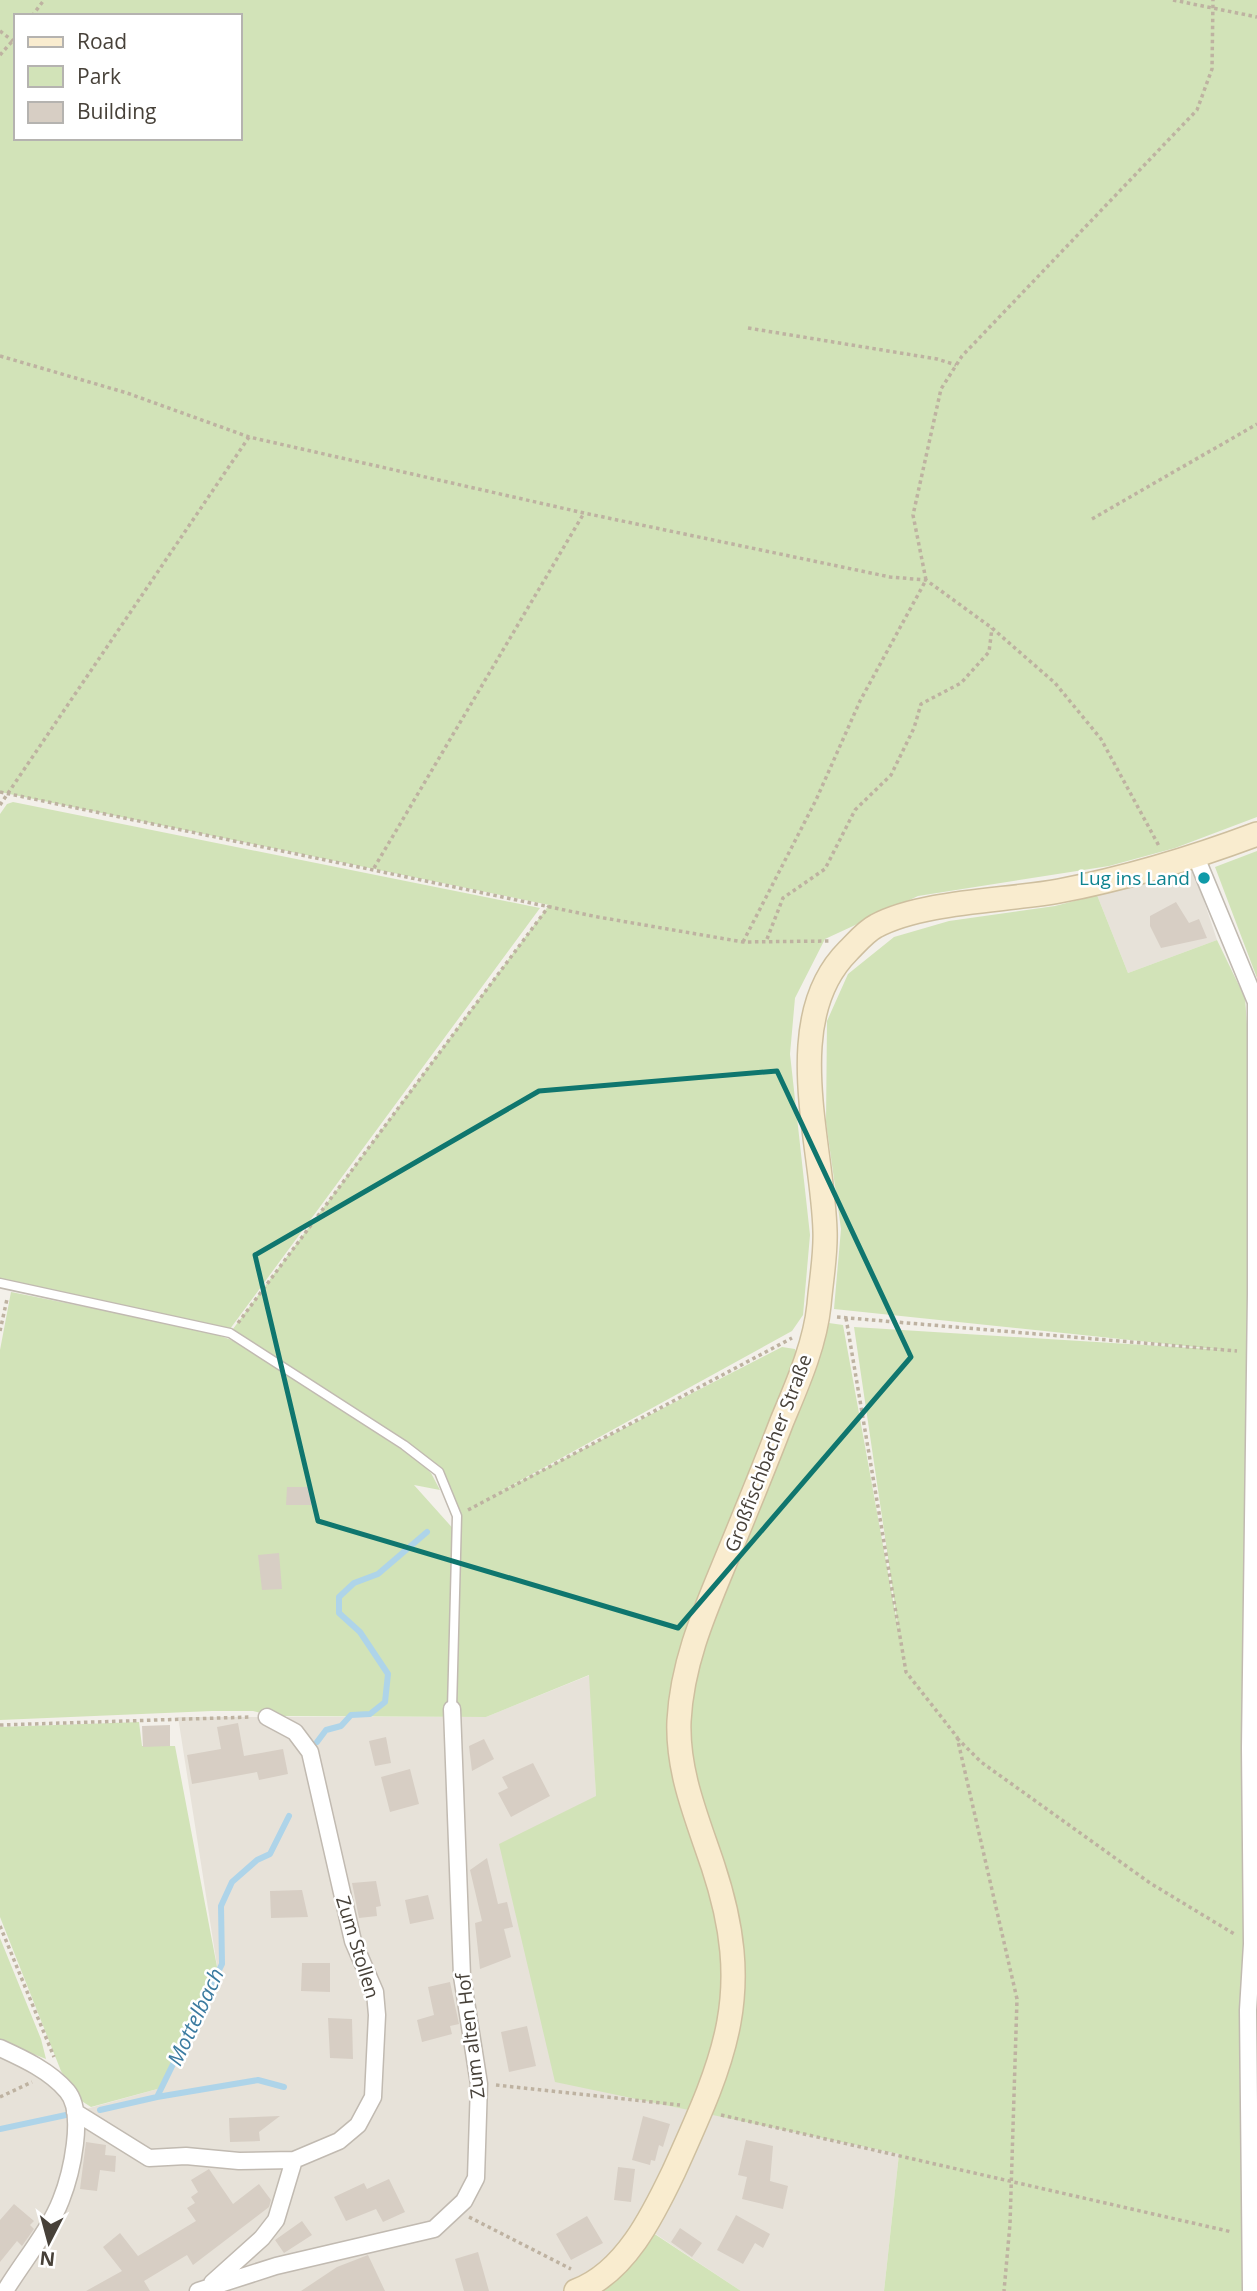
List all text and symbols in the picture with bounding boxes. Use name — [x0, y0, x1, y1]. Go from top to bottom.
legend — [14, 14, 242, 140]
text: Road — [77, 27, 127, 55]
text: Park — [77, 62, 121, 90]
text: Building — [77, 97, 156, 125]
place label: Lug ins Land — [1079, 865, 1190, 891]
marker: Lug ins Land — [1196, 870, 1212, 886]
street label: Großfischbacher Straße — [718, 1350, 818, 1556]
street label: Zum Stollen — [330, 1893, 386, 2001]
water label: Mottelbach — [160, 1963, 230, 2070]
street label: Zum alten Hof — [449, 1970, 491, 2100]
north arrow — [14, 2207, 84, 2277]
text: N — [38, 2245, 56, 2273]

